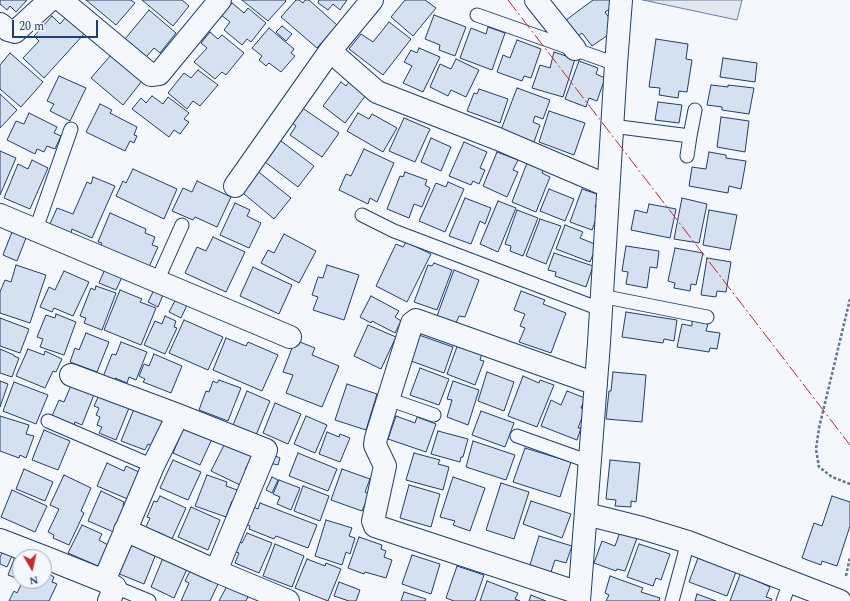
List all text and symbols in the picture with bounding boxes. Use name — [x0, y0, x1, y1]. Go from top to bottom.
scale bar — [14, 12, 100, 38]
text: 20 m — [19, 17, 44, 36]
north arrow — [12, 549, 52, 589]
text: N — [28, 571, 40, 589]

